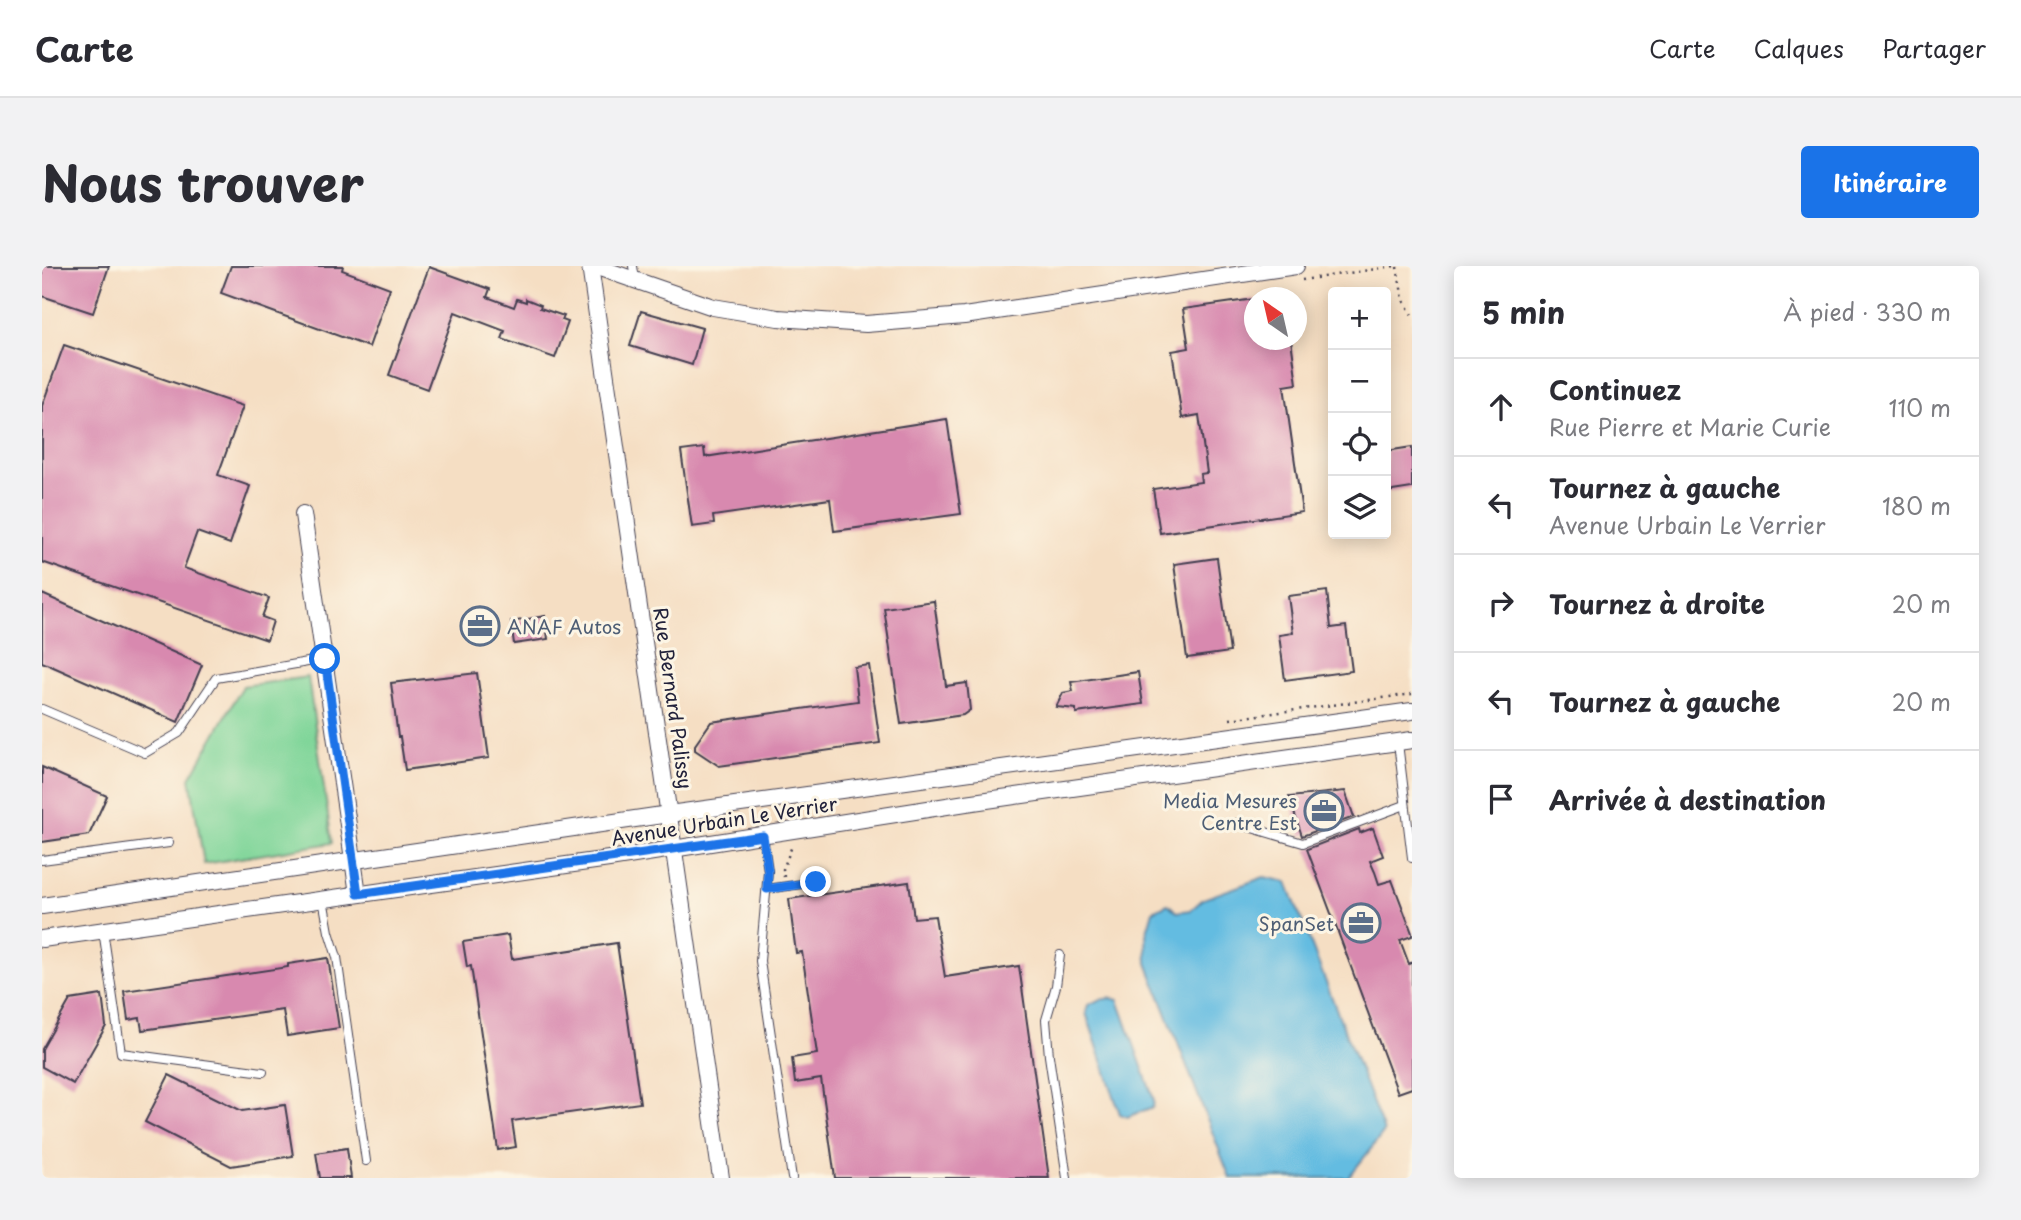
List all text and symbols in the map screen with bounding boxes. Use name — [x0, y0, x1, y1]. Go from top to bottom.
text: Carte — [35, 23, 134, 73]
text: Carte — [1649, 30, 1715, 66]
text: Calques — [1753, 30, 1844, 66]
text: Partager — [1882, 30, 1986, 66]
text: Nous trouver — [42, 145, 364, 219]
button: Itinéraire — [1801, 146, 1979, 218]
north arrow — [1244, 287, 1307, 350]
map controls — [1328, 287, 1391, 539]
button: + — [1328, 287, 1391, 350]
text: 5 min — [1482, 289, 1565, 334]
text: À pied · 330 m — [1783, 294, 1951, 329]
button: − — [1328, 350, 1391, 413]
text: Continuez — [1549, 370, 1681, 409]
icon: ahead — [1482, 388, 1520, 426]
text: 110 m — [1889, 390, 1951, 425]
text: Rue Pierre et Marie Curie — [1549, 409, 1831, 444]
button: locate — [1328, 413, 1391, 476]
text: Tournez à gauche — [1549, 468, 1780, 507]
button: layers — [1328, 476, 1391, 539]
icon: left — [1482, 486, 1520, 524]
text: 180 m — [1882, 488, 1951, 523]
text: Avenue Urbain Le Verrier — [1549, 507, 1825, 542]
icon: right — [1482, 584, 1520, 622]
text: Tournez à droite — [1549, 584, 1765, 623]
text: 20 m — [1892, 586, 1951, 621]
office icon: ANAF Autos — [459, 605, 501, 647]
street label: Rue Bernard Palissy — [647, 605, 701, 791]
place label: ANAF Autos — [507, 612, 621, 640]
route start — [309, 643, 340, 674]
icon: left — [1482, 682, 1520, 720]
text: Tournez à gauche — [1549, 682, 1780, 721]
text: 20 m — [1892, 684, 1951, 719]
icon: arrive — [1482, 780, 1520, 818]
text: Arrivée à destination — [1549, 780, 1826, 819]
place label: Media Mesures Centre Est — [1163, 786, 1297, 836]
street label: Avenue Urbain Le Verrier — [609, 788, 839, 852]
office icon: Media Mesures Centre Est — [1303, 790, 1345, 832]
route end — [800, 866, 831, 897]
office icon: SpanSet — [1340, 902, 1382, 944]
place label: SpanSet — [1259, 909, 1334, 937]

